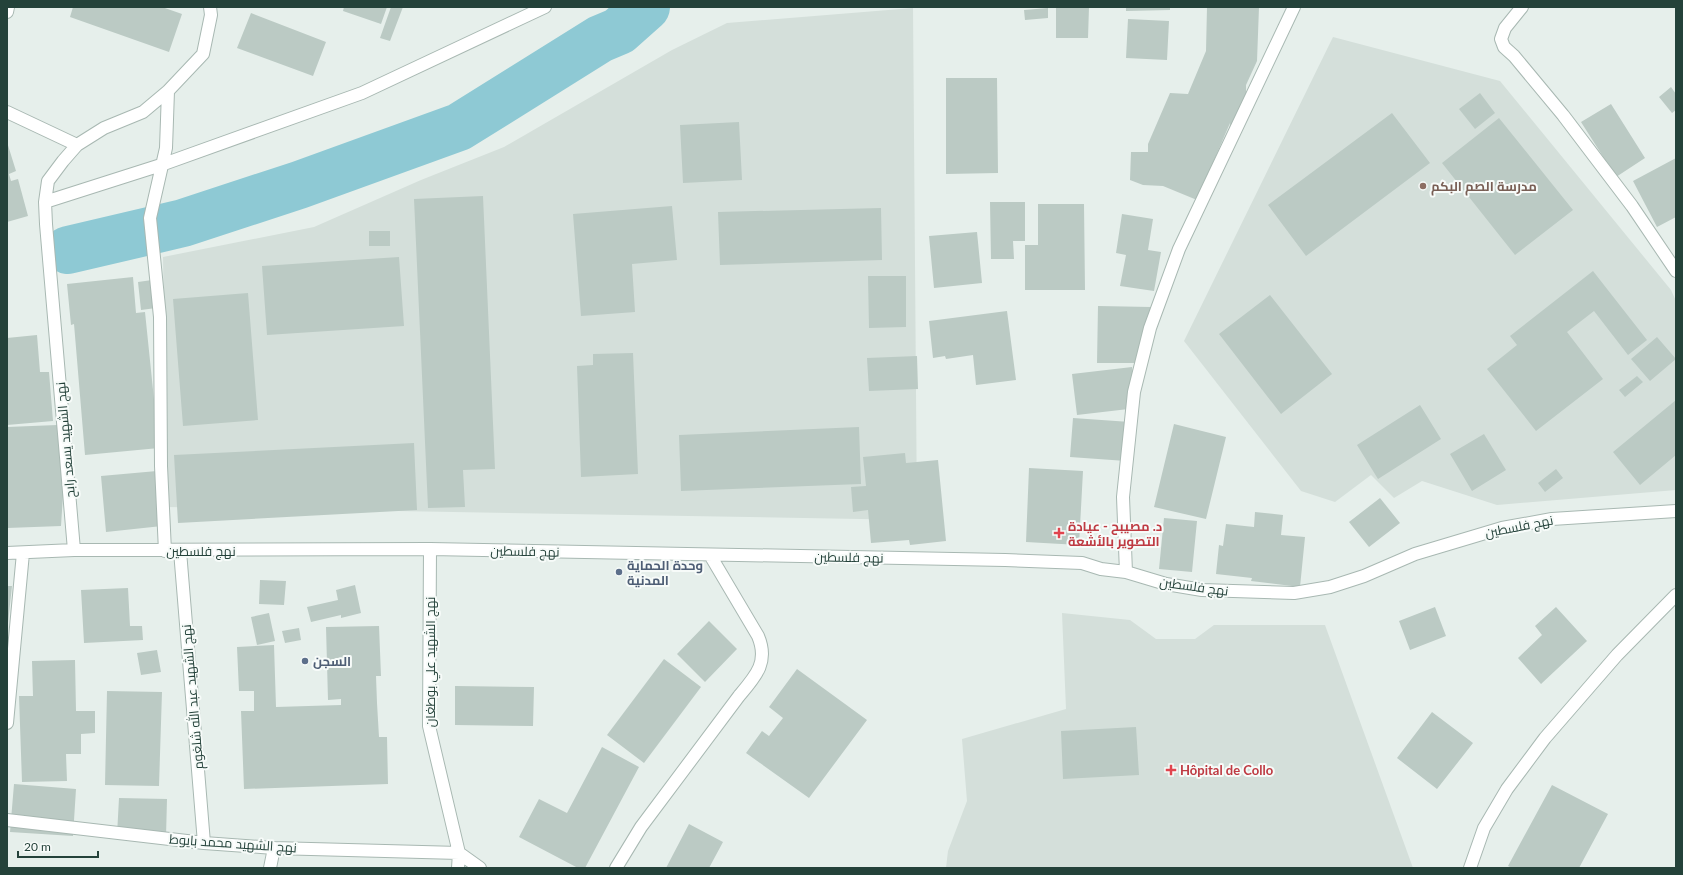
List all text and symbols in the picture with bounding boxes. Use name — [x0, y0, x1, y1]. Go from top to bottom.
place label: مدرسة الصم البكم — [1431, 178, 1537, 196]
marker: مدرسة الصم البكم — [1418, 181, 1428, 191]
street label: نهج الشهيد يسعد رابح — [52, 381, 79, 499]
street label: نهج فلسطين — [1483, 512, 1555, 541]
place label: د. مصيبح - عيادة التصوير بالأشعة — [1068, 518, 1162, 550]
marker: د. مصيبح - عيادة التصوير بالأشعة — [1053, 527, 1065, 539]
street label: نهج فلسطين — [490, 542, 560, 561]
street label: نهج فلسطين — [166, 543, 236, 560]
street label: نهج فلسطين — [814, 548, 884, 567]
place label: وحدة الحماية المدنية — [627, 557, 703, 588]
marker: وحدة الحماية المدنية — [614, 567, 624, 577]
street label: نهج فلسطين — [1158, 573, 1229, 600]
street label: نهج الشهيد علي بوطغان — [422, 597, 441, 727]
street label: نهج الشهيد عبد الله شلغوم — [178, 624, 208, 770]
place label: السجن — [313, 653, 351, 669]
marker: السجن — [300, 656, 310, 666]
place label: Hôpital de Collo — [1180, 762, 1274, 778]
marker: Hôpital de Collo — [1165, 764, 1177, 776]
street label: نهج الشهيد محمد بايوط — [169, 831, 297, 856]
scale bar — [18, 833, 98, 859]
text: 20 m — [24, 839, 51, 854]

